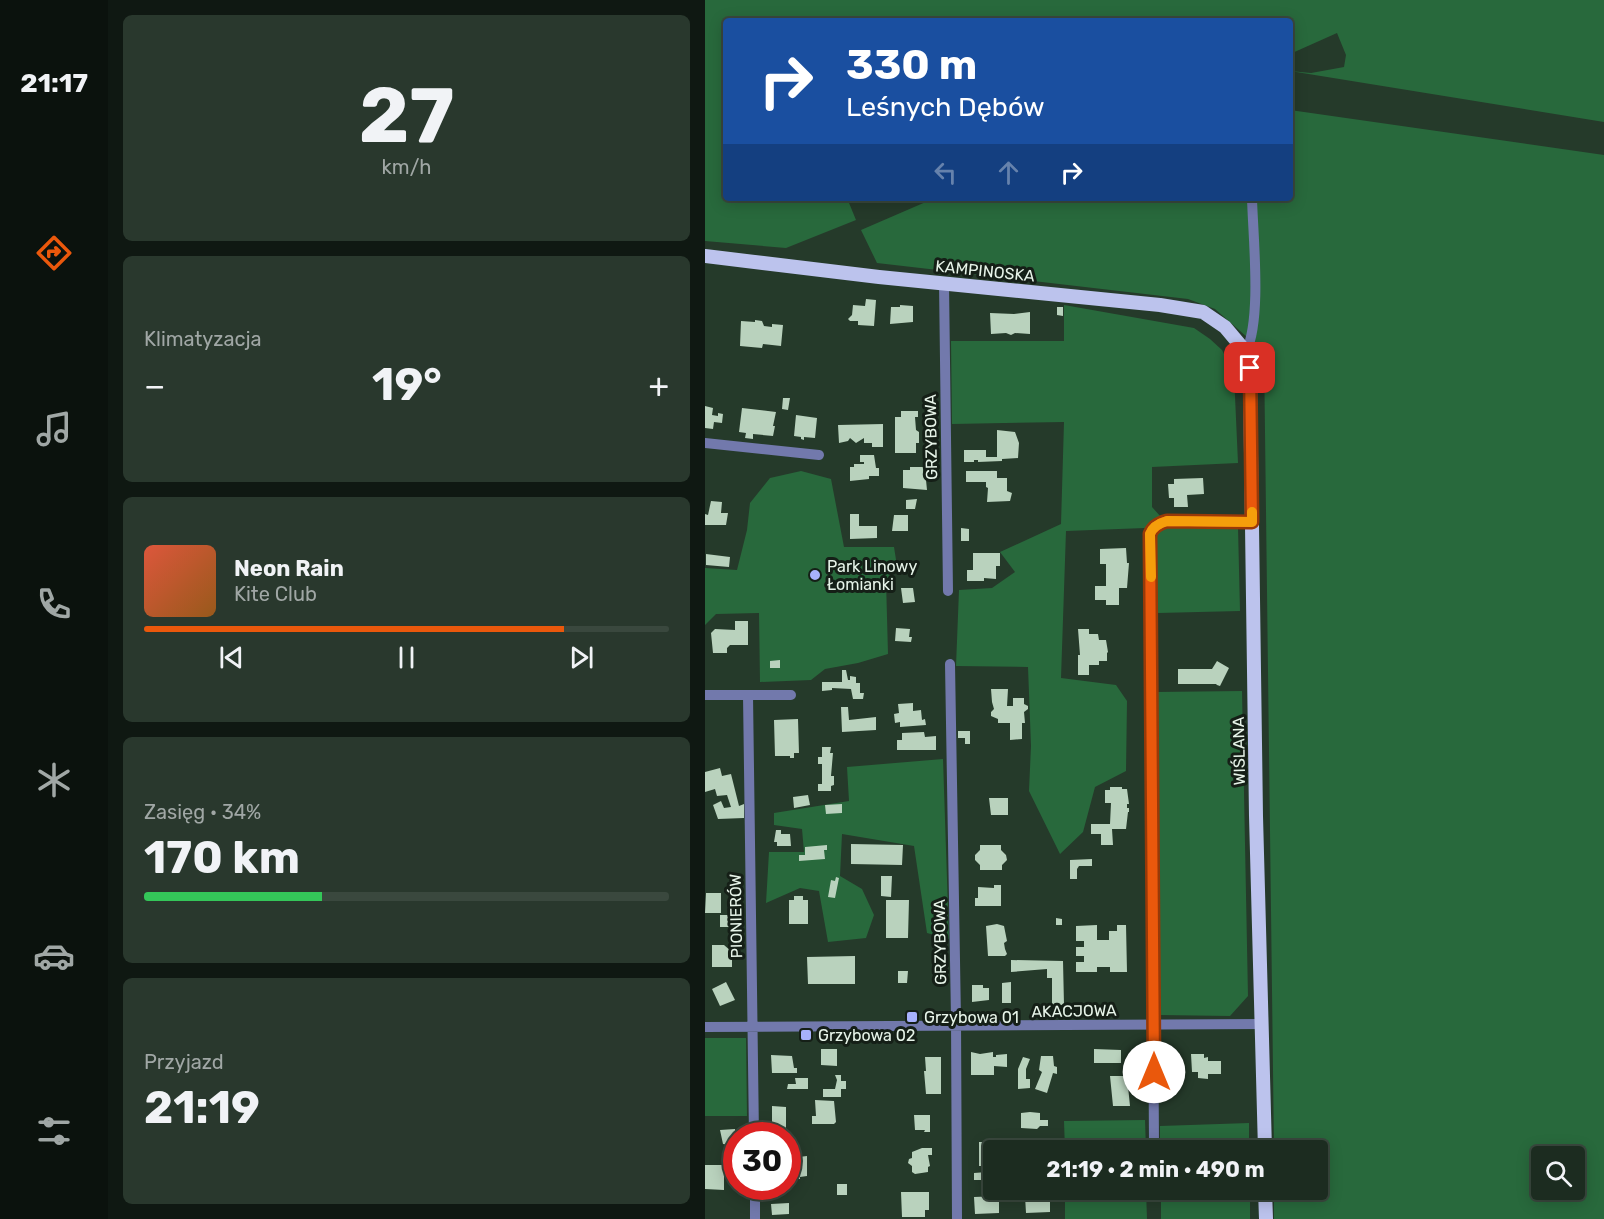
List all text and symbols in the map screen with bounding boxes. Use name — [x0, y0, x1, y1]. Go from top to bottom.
text: 330 m — [846, 40, 977, 90]
icon: right — [747, 42, 825, 120]
text: 21:17 — [20, 67, 88, 99]
text: 27 — [359, 69, 454, 162]
text: Leśnych Dębów — [846, 91, 1045, 123]
text: km/h — [382, 155, 431, 179]
icon: left — [929, 156, 962, 189]
icon: ahead — [992, 156, 1025, 189]
icon: right — [1055, 156, 1088, 189]
icon: directions — [33, 232, 75, 274]
street label: KAMPINOSKA — [934, 256, 1036, 286]
text: Klimatyzacja — [144, 327, 262, 351]
pin — [1224, 342, 1275, 393]
icon: arrive — [1233, 351, 1266, 384]
text: 19° — [372, 358, 442, 411]
text: − — [144, 366, 165, 405]
text: + — [648, 366, 669, 405]
street label: GRZYBOWA — [921, 394, 941, 480]
icon: music — [33, 408, 75, 450]
text: Neon Rain — [234, 555, 344, 582]
place label: Park Linowy Łomianki — [827, 557, 917, 594]
marker: Park Linowy Łomianki — [808, 568, 822, 582]
text: Kite Club — [234, 582, 317, 606]
icon: phone — [33, 583, 75, 625]
icon: previous — [215, 641, 248, 674]
icon: pause — [390, 641, 423, 674]
icon: next — [565, 641, 598, 674]
street label: WIŚLANA — [1228, 716, 1249, 786]
icon: climate — [33, 759, 75, 801]
text: Zasięg · 34% — [144, 800, 261, 824]
text: 170 km — [144, 831, 300, 884]
street label: PIONIERÓW — [725, 873, 746, 958]
street label: GRZYBOWA — [930, 899, 950, 985]
icon: car — [33, 935, 75, 977]
street label: AKACJOWA — [1031, 1001, 1117, 1021]
place label: Grzybowa 01 — [924, 1008, 1019, 1027]
marker: Grzybowa 01 — [905, 1010, 919, 1024]
place label: Grzybowa 02 — [818, 1026, 915, 1045]
marker: Grzybowa 02 — [799, 1028, 813, 1042]
position arrow — [1122, 1040, 1186, 1104]
text: Przyjazd — [144, 1050, 224, 1074]
text: 21:19 — [144, 1081, 260, 1134]
icon: filters — [33, 1110, 75, 1152]
speed limit sign: 30 — [723, 1122, 801, 1200]
map controls — [1531, 1146, 1585, 1200]
button: search — [1531, 1146, 1585, 1200]
text: 21:19 · 2 min · 490 m — [1046, 1156, 1265, 1183]

